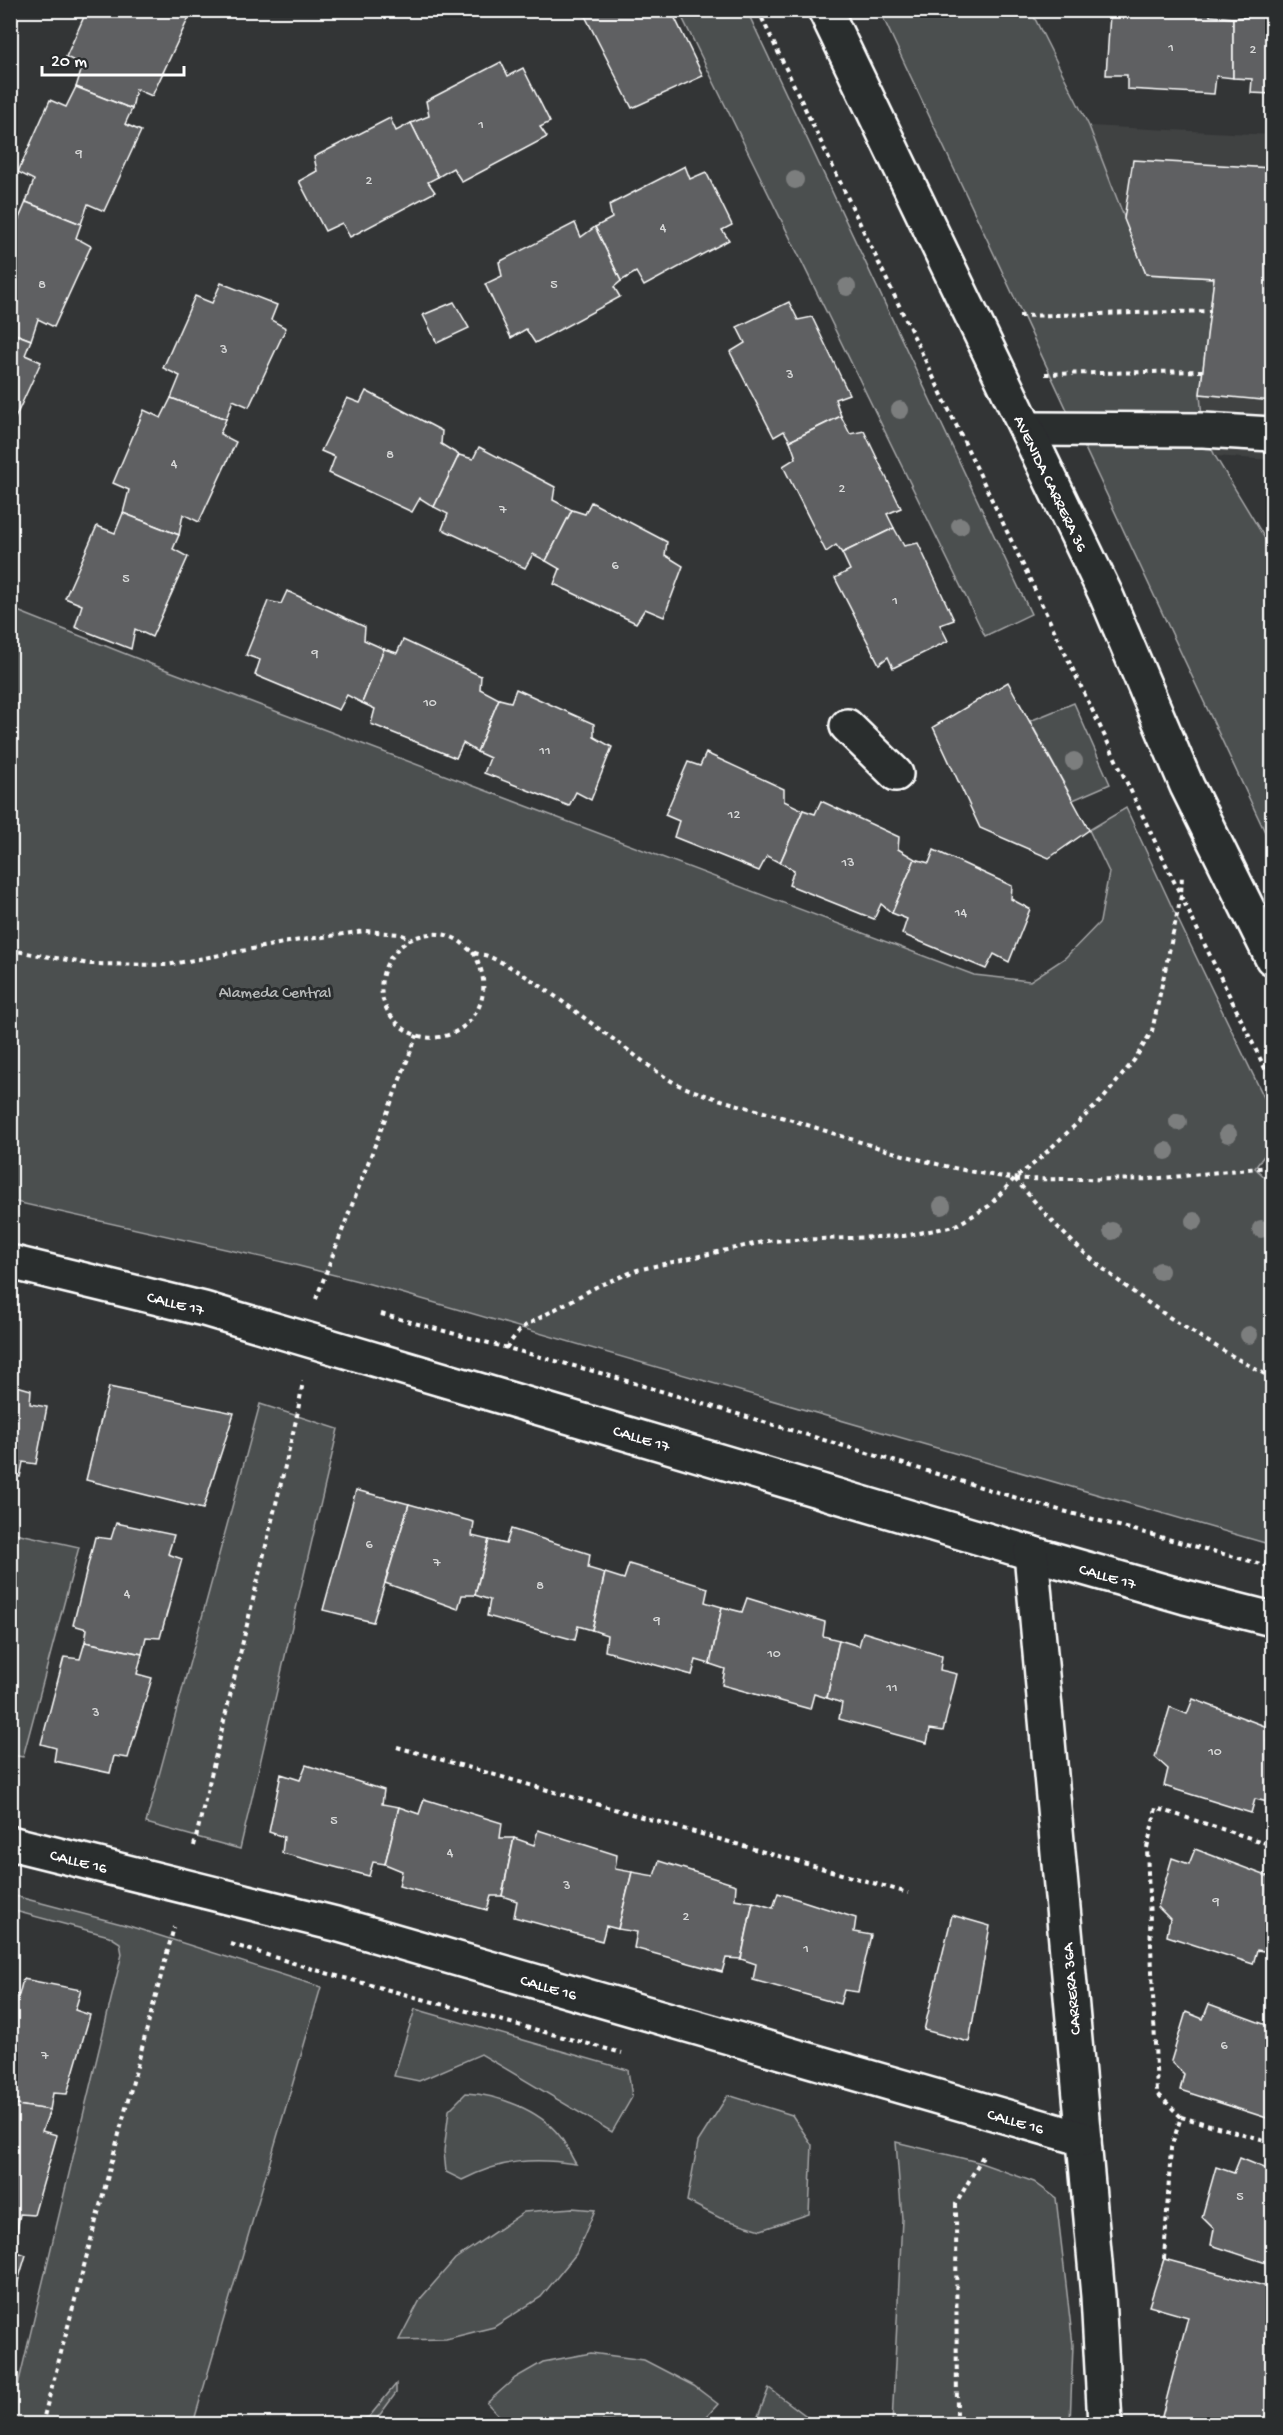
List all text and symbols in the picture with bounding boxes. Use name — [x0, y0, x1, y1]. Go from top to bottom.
scale bar — [42, 39, 184, 77]
house number: 1 — [1167, 40, 1174, 57]
house number: 2 — [1250, 42, 1257, 59]
text: 20 m — [51, 52, 87, 73]
house number: 1 — [477, 117, 484, 134]
house number: 9 — [74, 146, 83, 163]
house number: 2 — [366, 173, 373, 190]
house number: 4 — [660, 220, 667, 237]
house number: 8 — [38, 277, 46, 294]
house number: 5 — [550, 277, 558, 294]
house number: 3 — [219, 342, 228, 359]
house number: 3 — [785, 367, 794, 384]
street label: AVENIDA CARRERA 36 — [1008, 413, 1090, 557]
house number: 8 — [386, 447, 394, 464]
house number: 4 — [171, 456, 178, 473]
house number: 2 — [839, 481, 846, 498]
house number: 7 — [498, 502, 507, 519]
house number: 6 — [611, 558, 619, 575]
house number: 5 — [122, 571, 130, 588]
house number: 1 — [891, 593, 898, 610]
house number: 9 — [310, 646, 319, 663]
house number: 10 — [422, 695, 437, 712]
house number: 11 — [538, 743, 551, 760]
house number: 12 — [727, 807, 740, 824]
house number: 13 — [841, 855, 854, 872]
house number: 14 — [954, 905, 968, 922]
park label: Alameda Central — [219, 985, 331, 1004]
street label: CALLE 17 — [145, 1289, 206, 1322]
street label: CALLE 17 — [610, 1423, 672, 1458]
house number: 6 — [365, 1537, 373, 1554]
house number: 7 — [432, 1555, 441, 1572]
street label: CALLE 17 — [1076, 1561, 1138, 1596]
house number: 8 — [536, 1578, 544, 1595]
house number: 4 — [124, 1586, 131, 1603]
house number: 9 — [652, 1613, 661, 1630]
house number: 10 — [766, 1646, 781, 1663]
house number: 11 — [885, 1680, 898, 1697]
house number: 3 — [91, 1705, 100, 1722]
house number: 10 — [1207, 1744, 1222, 1761]
house number: 5 — [330, 1813, 338, 1830]
house number: 4 — [447, 1845, 454, 1862]
street label: CALLE 16 — [48, 1847, 110, 1880]
house number: 3 — [562, 1878, 571, 1895]
house number: 9 — [1211, 1894, 1220, 1911]
house number: 2 — [683, 1909, 690, 1926]
street label: CARRERA 36A — [1060, 1940, 1087, 2036]
house number: 1 — [802, 1941, 809, 1958]
street label: CALLE 16 — [517, 1972, 579, 2007]
house number: 6 — [1220, 2038, 1228, 2055]
house number: 7 — [40, 2048, 49, 2065]
street label: CALLE 16 — [984, 2106, 1046, 2141]
house number: 5 — [1236, 2189, 1244, 2206]

